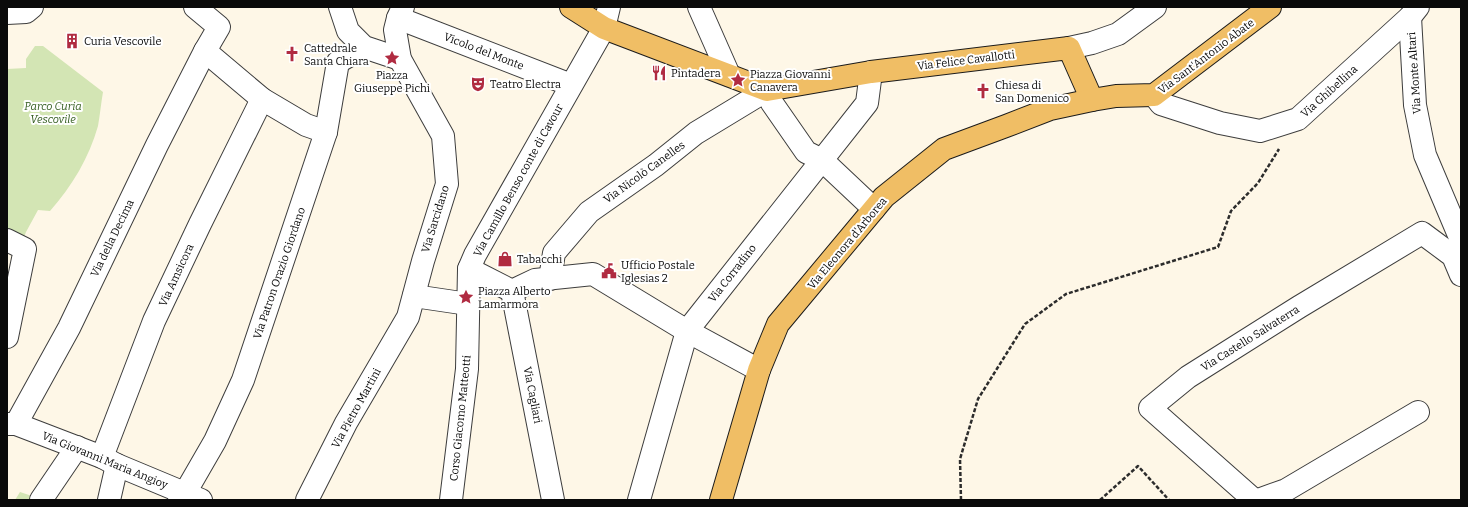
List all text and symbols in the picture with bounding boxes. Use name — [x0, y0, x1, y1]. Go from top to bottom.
street label: Via Sant'Antonio Abate — [1156, 16, 1257, 97]
street label: Vicolo del Monte — [442, 30, 526, 73]
street label: Via Monte Altari — [1405, 31, 1424, 114]
building icon: Curia Vescovile — [63, 32, 81, 50]
place label: Curia Vescovile — [84, 35, 162, 48]
place label: Cattedrale Santa Chiara — [304, 42, 369, 68]
church icon: Cattedrale Santa Chiara — [283, 45, 301, 63]
street label: Via Felice Cavallotti — [916, 48, 1016, 73]
place icon: Piazza Giuseppe Pichi — [383, 49, 401, 67]
street label: Via Ghibellina — [1298, 63, 1360, 120]
restaurant icon: Pintadera — [650, 64, 668, 82]
place label: Pintadera — [671, 67, 721, 80]
place label: Piazza Giovanni Canavera — [750, 68, 831, 94]
place label: Piazza Giuseppe Pichi — [354, 69, 431, 95]
place icon: Piazza Giovanni Canavera — [729, 71, 747, 89]
theatre icon: Teatro Electra — [469, 75, 487, 93]
place label: Teatro Electra — [490, 78, 561, 91]
place label: Chiesa di San Domenico — [995, 79, 1069, 105]
church icon: Chiesa di San Domenico — [974, 82, 992, 100]
park label: Parco Curia Vescovile — [24, 100, 82, 126]
street label: Via Camillo Benso conte di Cavour — [471, 101, 566, 259]
street label: Via Nicolò Canelles — [601, 139, 688, 206]
street label: Via Sarcidano — [419, 184, 452, 254]
street label: Via Eleonora d'Arborea — [805, 195, 890, 292]
street label: Via della Decima — [88, 197, 137, 279]
street label: Via Patron Orazio Giordano — [251, 206, 308, 341]
street label: Via Amsicora — [156, 242, 197, 308]
street label: Via Corradino — [706, 242, 759, 305]
shop icon: Tabacchi — [496, 250, 514, 268]
place label: Tabacchi — [517, 253, 563, 266]
place label: Ufficio Postale Iglesias 2 — [621, 259, 695, 285]
public building icon: Ufficio Postale Iglesias 2 — [600, 262, 618, 280]
place label: Piazza Alberto Lamarmora — [478, 285, 551, 311]
place icon: Piazza Alberto Lamarmora — [457, 288, 475, 306]
street label: Via Castello Salvaterra — [1199, 303, 1302, 374]
street label: Corso Giacomo Matteotti — [447, 354, 474, 482]
street label: Via Pietro Martini — [329, 365, 384, 450]
street label: Via Cagliari — [521, 366, 545, 425]
street label: Via Giovanni Maria Angioy — [40, 429, 170, 492]

